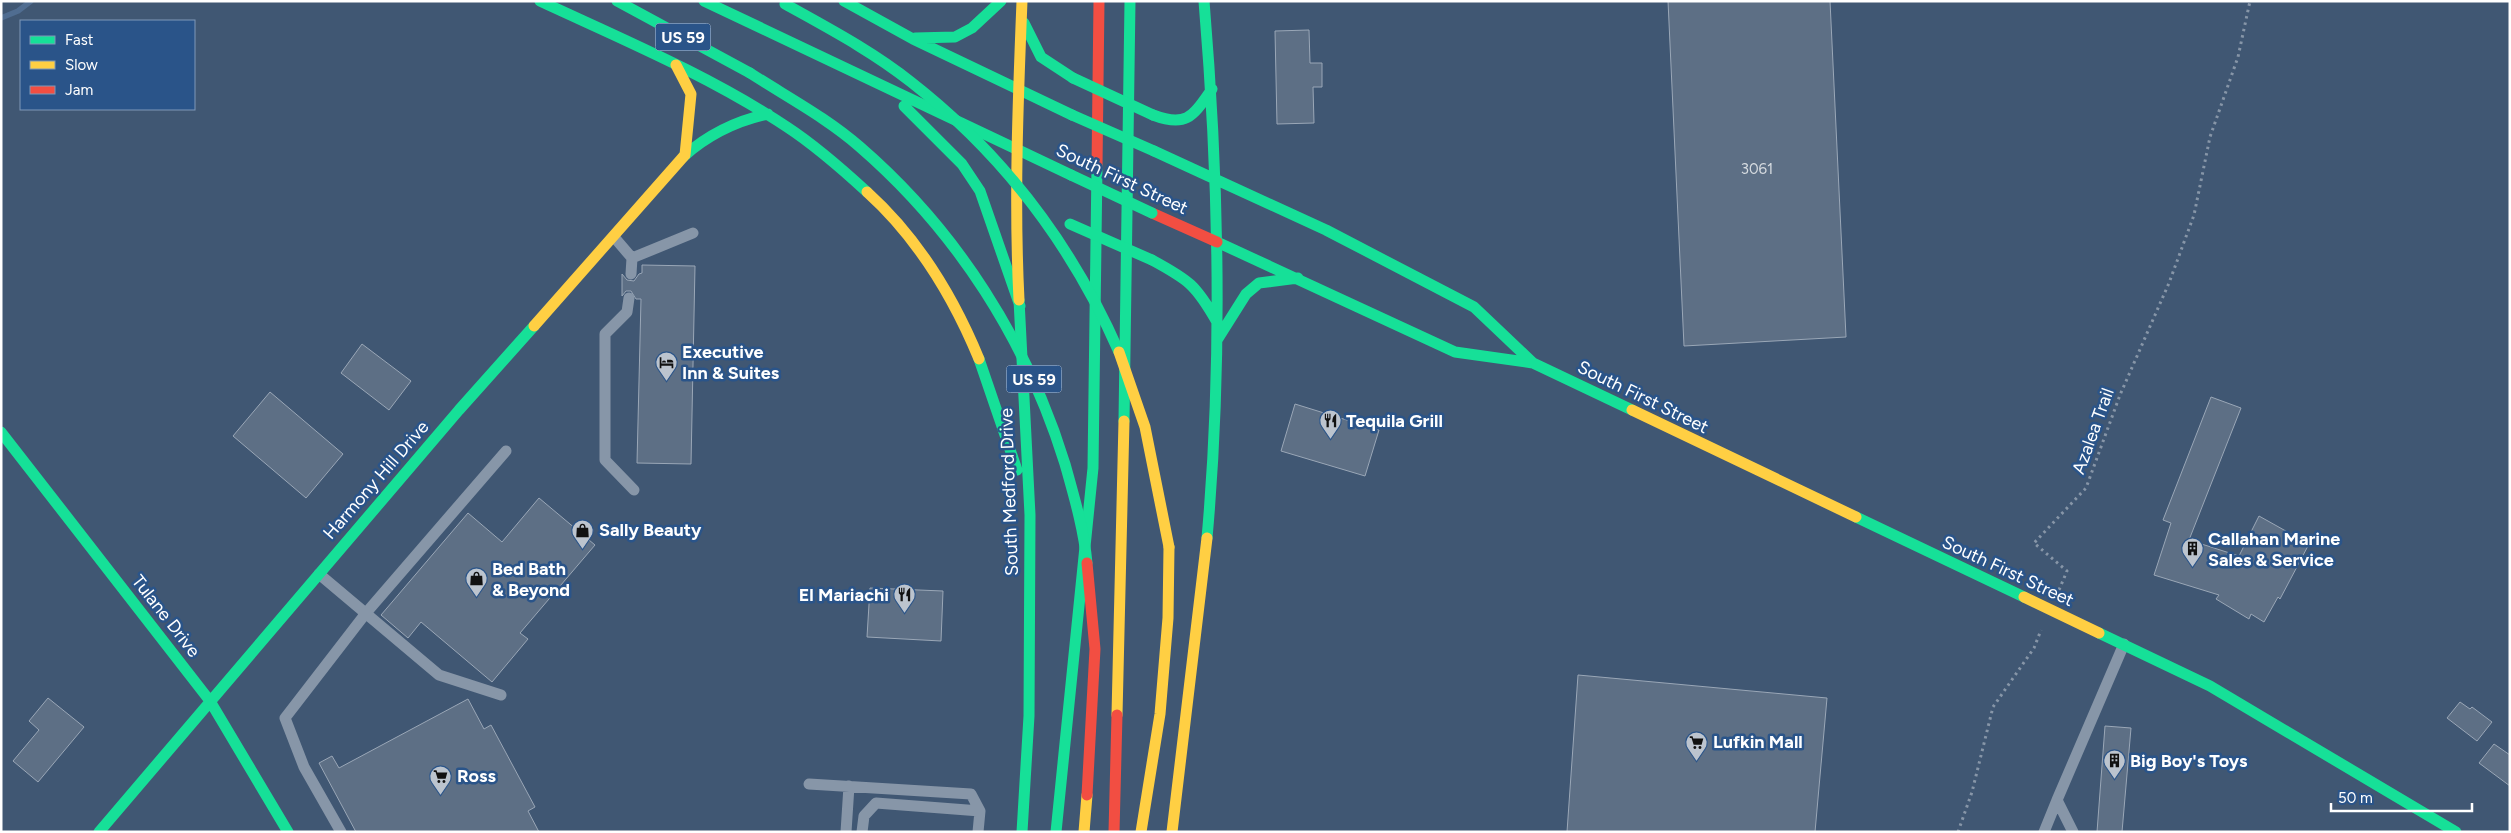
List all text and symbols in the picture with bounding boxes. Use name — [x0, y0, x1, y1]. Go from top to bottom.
legend — [20, 20, 195, 110]
road number: US 59 — [656, 24, 710, 51]
text: Fast — [65, 31, 94, 49]
text: Slow — [65, 56, 98, 74]
text: Jam — [65, 81, 93, 99]
street label: South First Street — [1053, 139, 1192, 219]
house number: 3061 — [1741, 160, 1773, 178]
place label: Executive Inn & Suites — [682, 341, 780, 384]
hotel icon: Executive Inn & Suites — [654, 350, 678, 381]
street label: South First Street — [1574, 356, 1712, 438]
road number: US 59 — [1006, 366, 1062, 392]
street label: Azalea Trail — [2067, 385, 2119, 477]
street label: South Medford Drive — [995, 407, 1023, 576]
restaurant icon: Tequila Grill — [1318, 409, 1342, 440]
place label: Tequila Grill — [1346, 410, 1443, 432]
street label: Harmony Hill Drive — [318, 416, 434, 544]
shop icon: Sally Beauty — [571, 518, 595, 549]
place label: Sally Beauty — [599, 519, 702, 541]
place label: Callahan Marine Sales & Service — [2208, 528, 2340, 571]
street label: South First Street — [1939, 531, 2078, 611]
building icon: Callahan Marine Sales & Service — [2180, 537, 2204, 568]
place label: Bed Bath & Beyond — [492, 558, 570, 601]
shop icon: Bed Bath & Beyond — [464, 567, 488, 598]
street label: Tulane Drive — [127, 571, 205, 662]
restaurant icon: El Mariachi — [893, 583, 917, 614]
place label: El Mariachi — [799, 584, 889, 606]
supermarket icon: Lufkin Mall — [1685, 730, 1709, 761]
place label: Lufkin Mall — [1713, 731, 1803, 753]
building icon: Big Boy's Toys — [2102, 749, 2126, 780]
place label: Big Boy's Toys — [2130, 750, 2248, 772]
supermarket icon: Ross — [429, 764, 453, 795]
place label: Ross — [457, 765, 496, 787]
scale bar — [2331, 780, 2472, 812]
text: 50 m — [2338, 789, 2373, 807]

